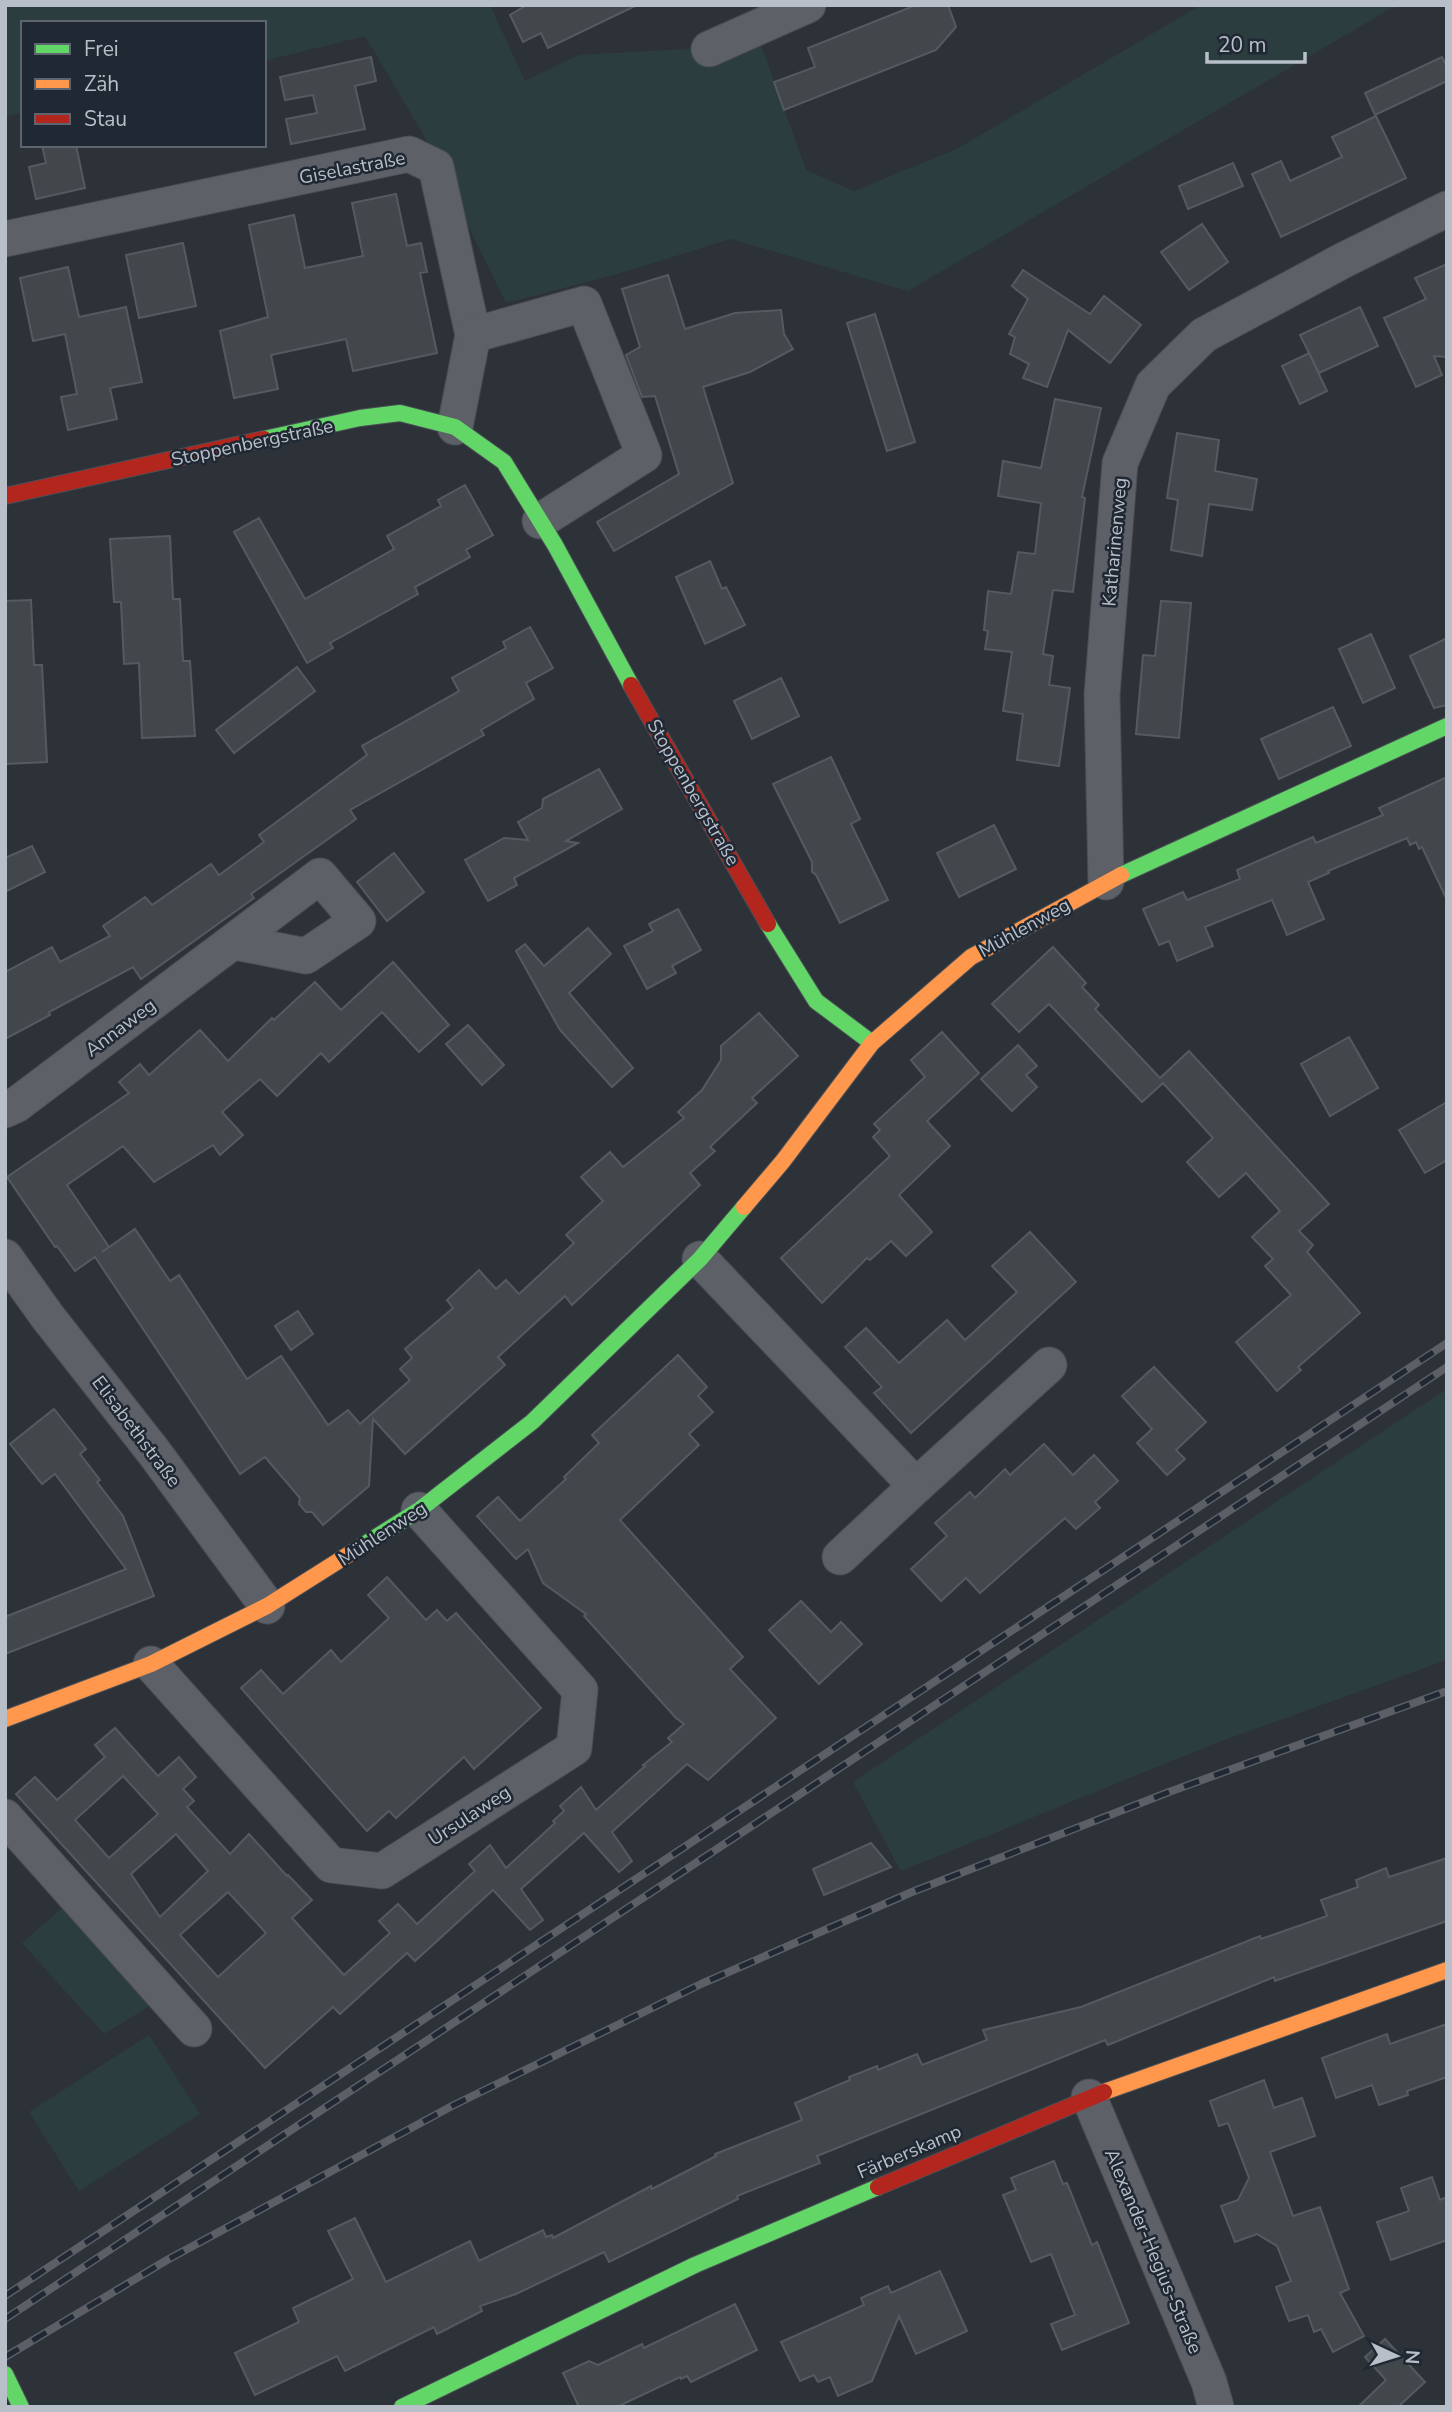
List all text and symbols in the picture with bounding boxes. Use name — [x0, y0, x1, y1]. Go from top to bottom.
legend — [21, 21, 266, 147]
scale bar — [1207, 21, 1305, 65]
text: 20 m — [1218, 31, 1267, 59]
text: Frei — [84, 35, 119, 63]
text: Zäh — [84, 70, 119, 98]
text: Stau — [84, 105, 127, 133]
street label: Giselastraße — [297, 145, 407, 191]
street label: Stoppenbergstraße — [169, 413, 336, 473]
street label: Katharinenweg — [1096, 477, 1134, 608]
street label: Stoppenbergstraße — [641, 715, 746, 870]
street label: Mühlenweg — [974, 892, 1075, 964]
street label: Annaweg — [80, 993, 161, 1063]
street label: Elisabethstraße — [86, 1371, 187, 1493]
street label: Mühlenweg — [333, 1495, 432, 1572]
street label: Ursulaweg — [423, 1780, 516, 1852]
street label: Färberskamp — [853, 2118, 965, 2186]
street label: Alexander-Hegius-Straße — [1098, 2145, 1208, 2358]
north arrow — [1361, 2321, 1431, 2391]
text: N — [1398, 2349, 1425, 2365]

